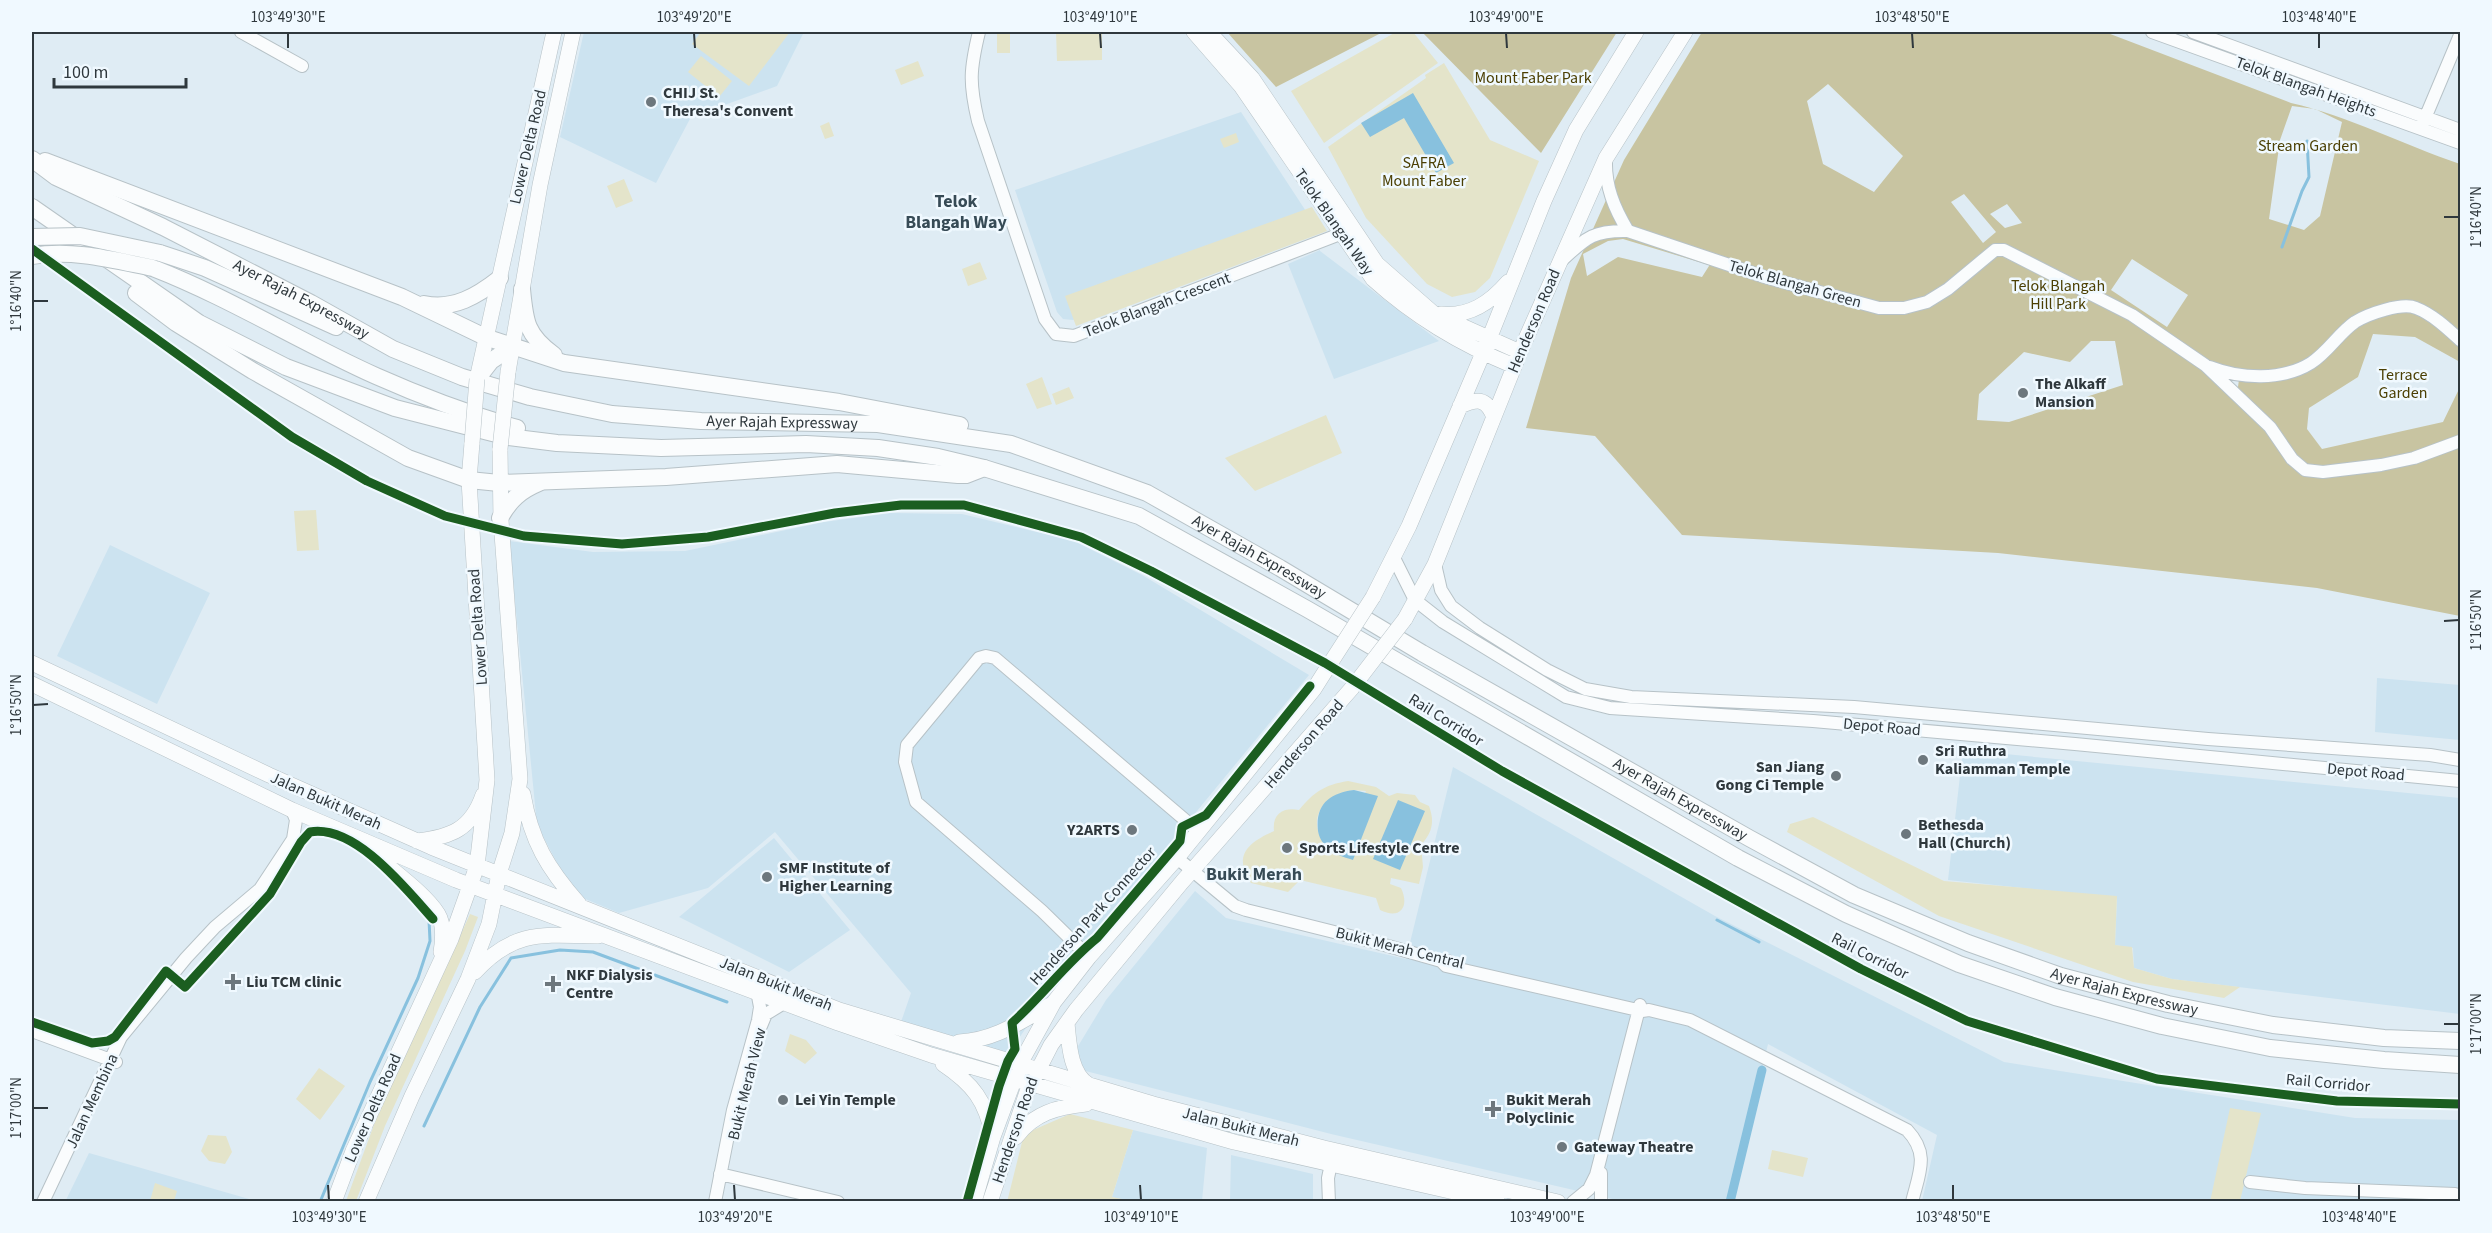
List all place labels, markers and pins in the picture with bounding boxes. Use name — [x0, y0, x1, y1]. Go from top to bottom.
place label: CHIJ St. Theresa's Convent — [663, 82, 793, 122]
marker: CHIJ St. Theresa's Convent — [644, 95, 658, 109]
place label: The Alkaff Mansion — [2035, 373, 2107, 413]
marker: The Alkaff Mansion — [2016, 386, 2030, 400]
place label: Sri Ruthra Kaliamman Temple — [1935, 740, 2071, 780]
marker: Sri Ruthra Kaliamman Temple — [1916, 753, 1930, 767]
place label: San Jiang Gong Ci Temple — [1715, 756, 1824, 796]
marker: San Jiang Gong Ci Temple — [1829, 769, 1843, 783]
place label: Bethesda Hall (Church) — [1918, 814, 2011, 854]
place label: Y2ARTS — [1066, 819, 1120, 841]
marker: Y2ARTS — [1125, 823, 1139, 837]
marker: Bethesda Hall (Church) — [1899, 827, 1913, 841]
place label: Sports Lifestyle Centre — [1299, 837, 1460, 859]
marker: Sports Lifestyle Centre — [1280, 841, 1294, 855]
place label: SMF Institute of Higher Learning — [779, 857, 892, 897]
marker: SMF Institute of Higher Learning — [760, 870, 774, 884]
place label: NKF Dialysis Centre — [566, 964, 653, 1004]
place label: Liu TCM clinic — [246, 971, 342, 993]
marker: Liu TCM clinic — [224, 973, 242, 991]
marker: NKF Dialysis Centre — [544, 975, 562, 993]
place label: Lei Yin Temple — [795, 1089, 896, 1111]
place label: Bukit Merah Polyclinic — [1506, 1089, 1591, 1129]
marker: Lei Yin Temple — [776, 1093, 790, 1107]
marker: Bukit Merah Polyclinic — [1484, 1100, 1502, 1118]
place label: Gateway Theatre — [1574, 1136, 1694, 1158]
marker: Gateway Theatre — [1555, 1140, 1569, 1154]

